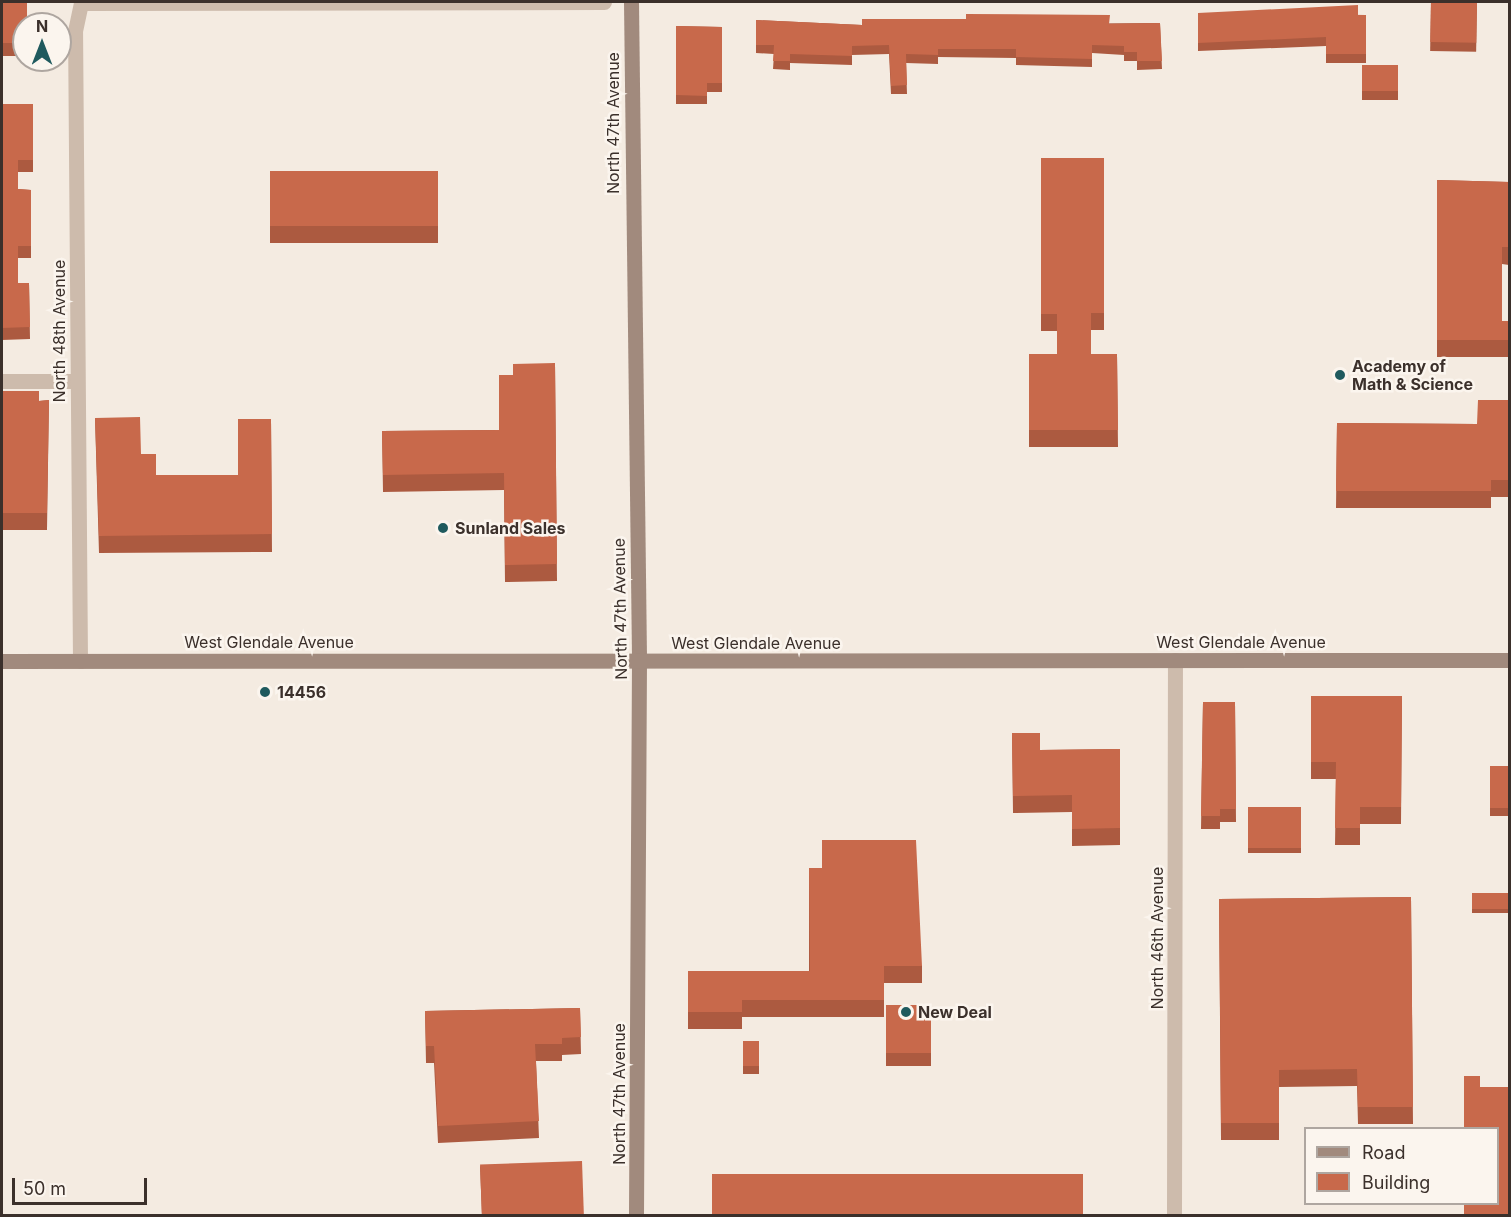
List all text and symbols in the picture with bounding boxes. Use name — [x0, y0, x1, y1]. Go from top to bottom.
north arrow — [12, 12, 72, 72]
text: N — [36, 16, 48, 36]
street label: North 47th Avenue — [603, 52, 623, 194]
street label: North 48th Avenue — [49, 260, 69, 402]
place label: Academy of Math & Science — [1352, 356, 1473, 394]
marker: Academy of Math & Science — [1333, 368, 1347, 382]
place label: Sunland Sales — [455, 518, 565, 538]
marker: Sunland Sales — [436, 521, 450, 535]
street label: North 47th Avenue — [609, 538, 631, 680]
street label: West Glendale Avenue — [184, 632, 354, 652]
street label: West Glendale Avenue — [1156, 632, 1326, 652]
street label: West Glendale Avenue — [671, 633, 841, 653]
place label: 14456 — [277, 682, 326, 702]
marker: 14456 — [258, 685, 272, 699]
street label: North 46th Avenue — [1147, 867, 1167, 1009]
place label: New Deal — [918, 1002, 992, 1022]
marker: New Deal — [899, 1005, 913, 1019]
street label: North 47th Avenue — [609, 1023, 629, 1165]
legend — [1304, 1127, 1499, 1205]
text: Road — [1362, 1142, 1405, 1163]
scale bar — [15, 1166, 150, 1204]
text: Building — [1362, 1172, 1430, 1193]
text: 50 m — [23, 1178, 66, 1199]

